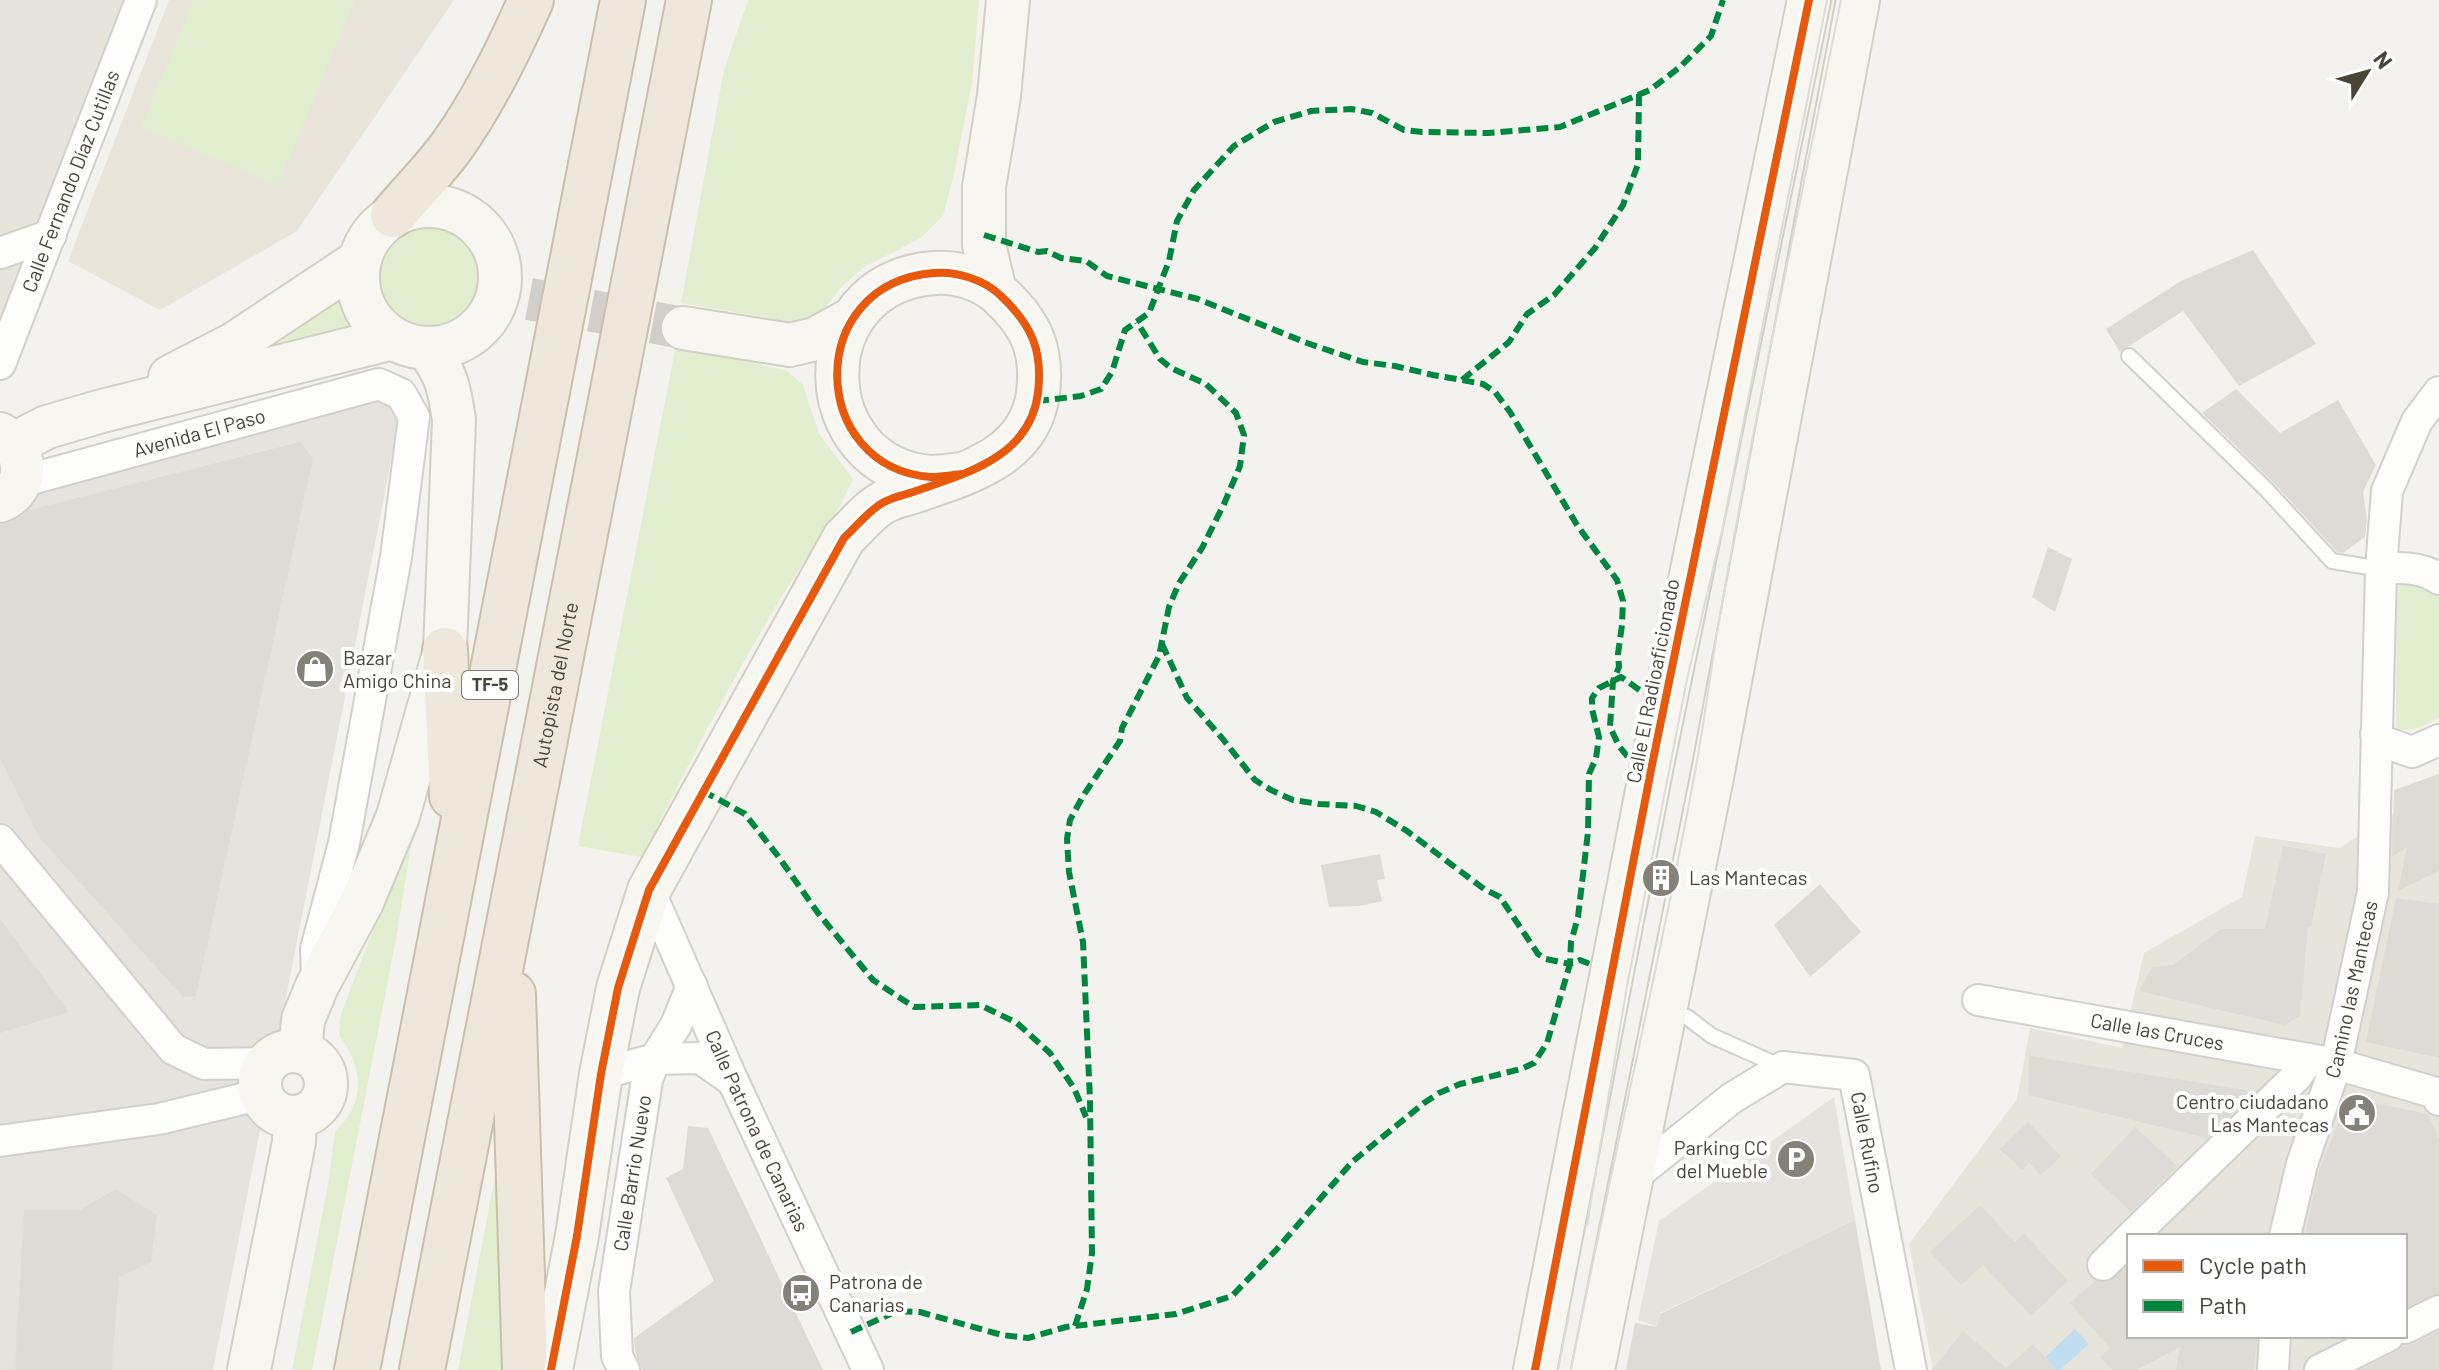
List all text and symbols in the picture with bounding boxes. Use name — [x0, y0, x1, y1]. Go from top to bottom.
north arrow — [2327, 32, 2407, 112]
text: N — [2369, 46, 2399, 73]
street label: Calle Fernando Díaz Cutillas — [16, 66, 124, 295]
street label: Avenida El Paso — [131, 403, 268, 462]
street label: Calle El Radioaficionado — [1620, 577, 1684, 785]
street label: Autopista del Norte — [527, 600, 582, 769]
place label: Bazar Amigo China — [343, 645, 451, 692]
shop icon: Bazar Amigo China — [294, 648, 336, 690]
road number: TF-5 — [462, 671, 518, 699]
building icon: Las Mantecas — [1640, 857, 1682, 899]
place label: Las Mantecas — [1689, 865, 1807, 889]
street label: Camino las Mantecas — [2319, 898, 2382, 1081]
street label: Calle las Cruces — [2089, 1007, 2226, 1055]
street label: Calle Patrona de Canarias — [701, 1026, 815, 1235]
place label: Centro ciudadano Las Mantecas — [2176, 1089, 2329, 1136]
street label: Calle Rufino — [1846, 1090, 1890, 1195]
public building icon: Centro ciudadano Las Mantecas — [2336, 1092, 2378, 1134]
street label: Calle Barrio Nuevo — [607, 1093, 656, 1253]
place label: Parking CC del Mueble — [1674, 1135, 1768, 1182]
parking icon: Parking CC del Mueble — [1775, 1138, 1817, 1180]
legend — [2127, 1234, 2407, 1338]
text: Cycle path — [2199, 1250, 2307, 1279]
place label: Patrona de Canarias — [829, 1269, 923, 1316]
bus stop icon: Patrona de Canarias — [780, 1272, 822, 1314]
text: Path — [2199, 1290, 2247, 1319]

